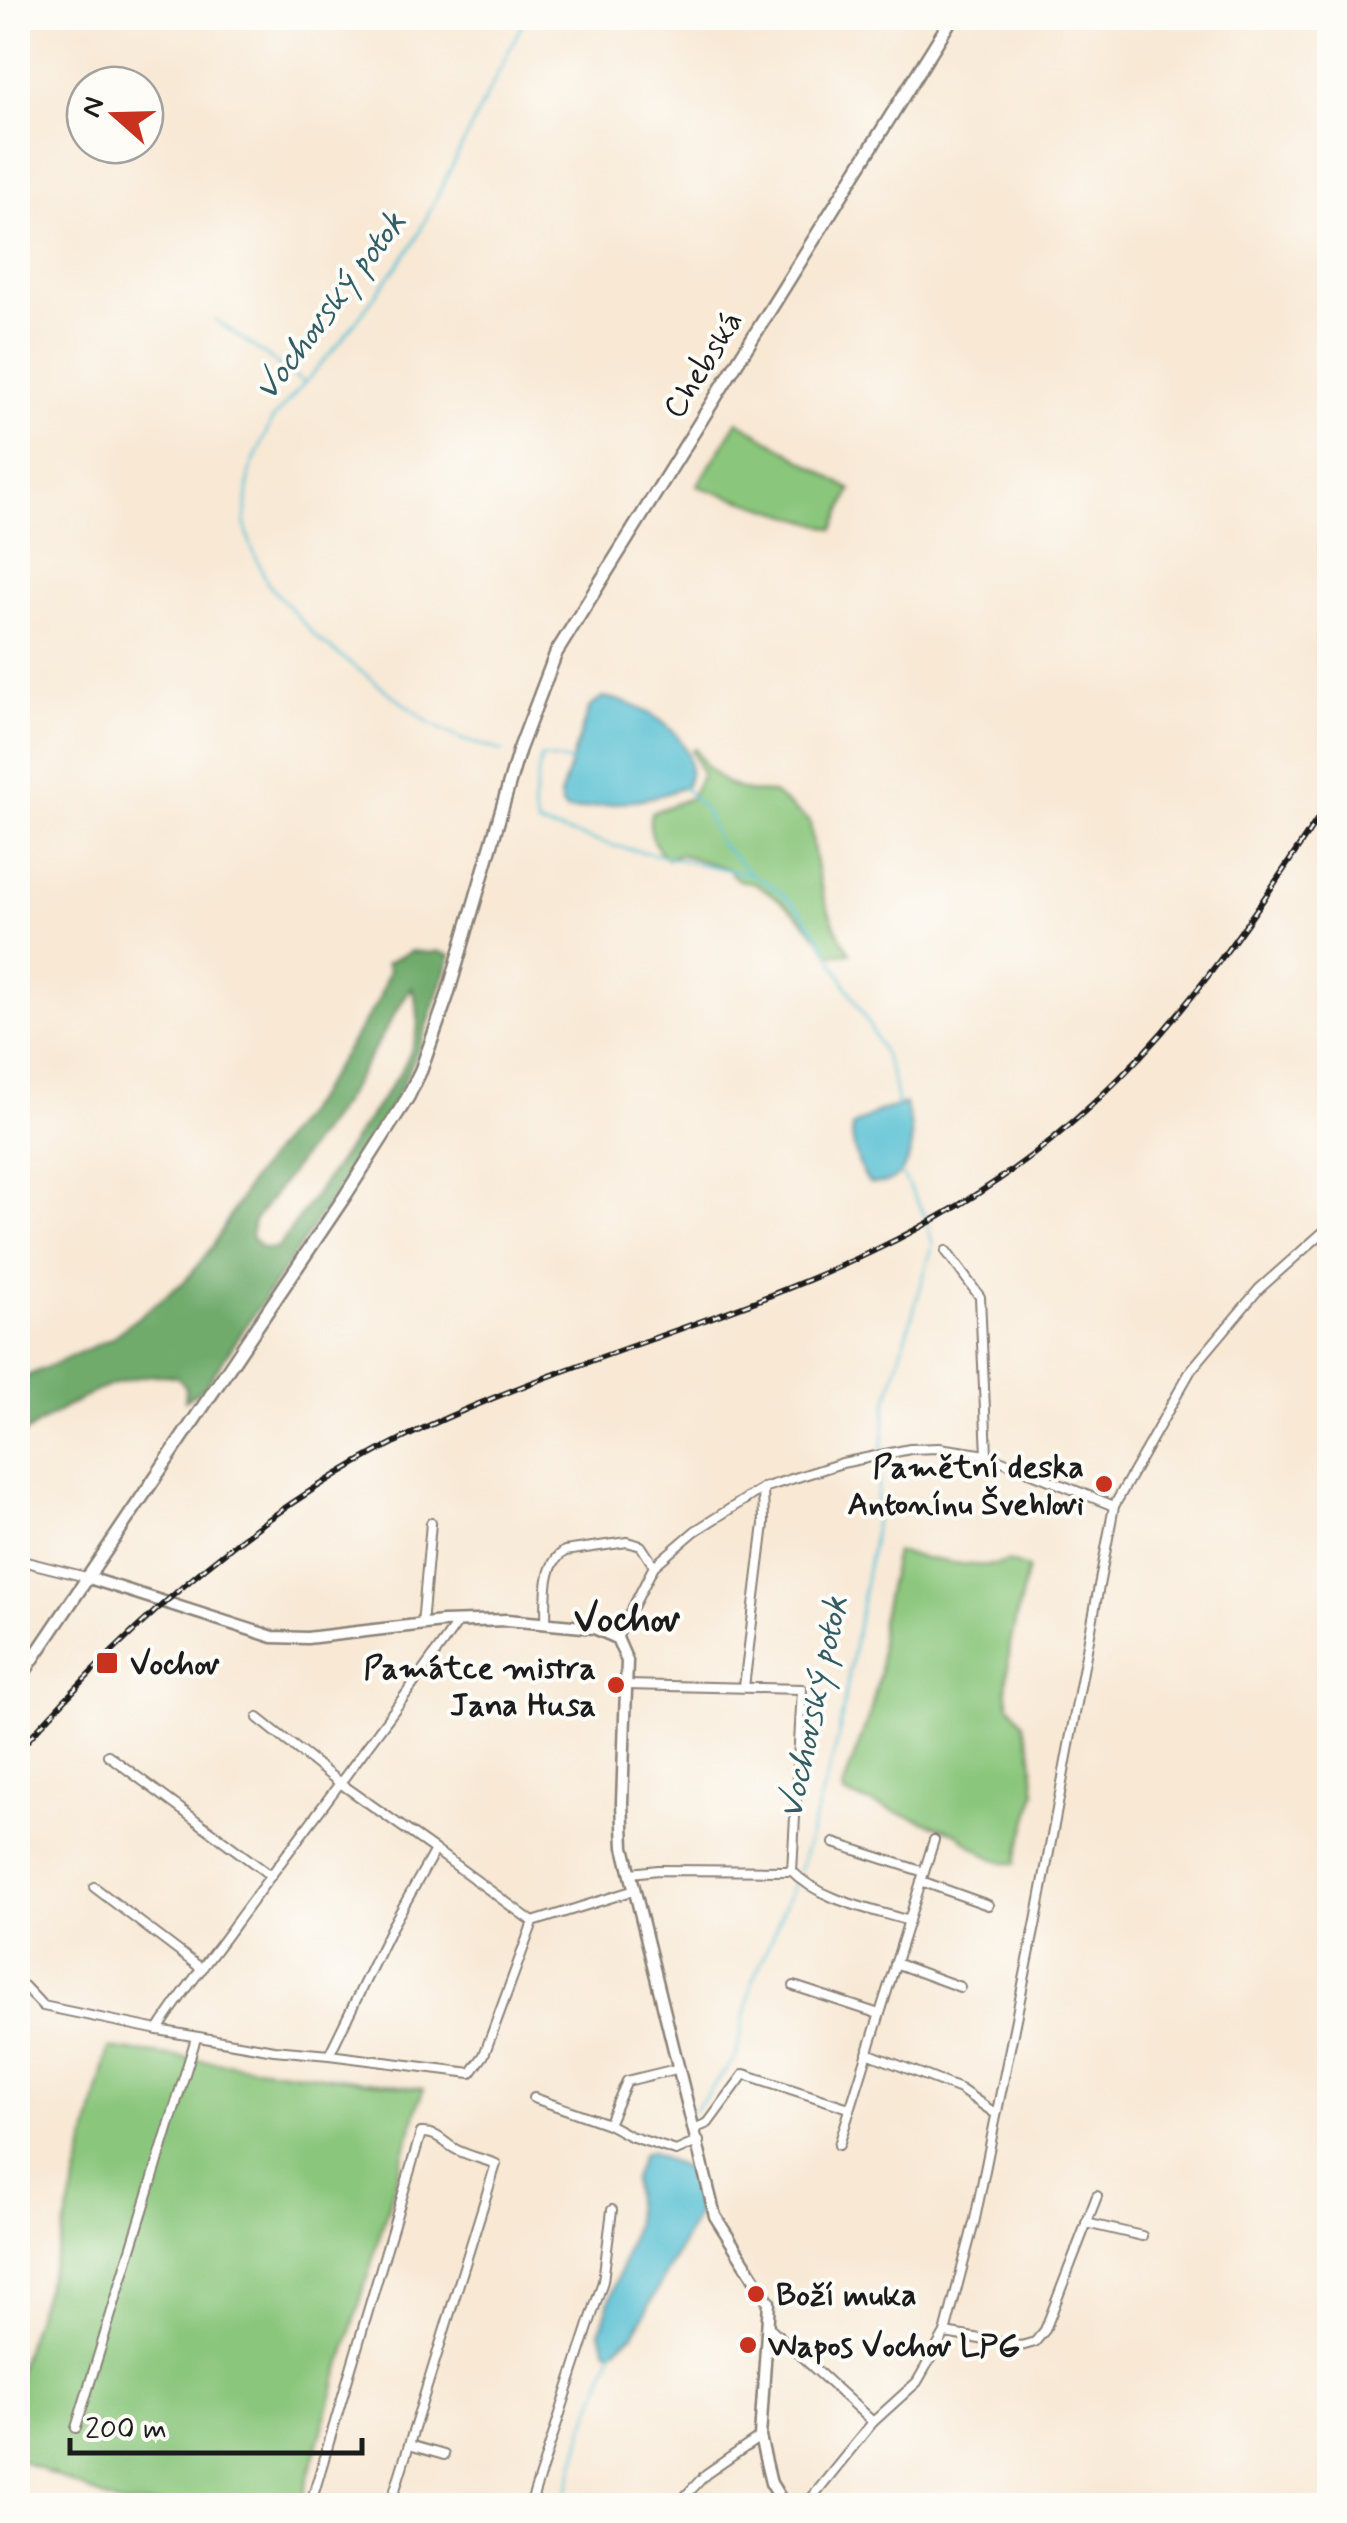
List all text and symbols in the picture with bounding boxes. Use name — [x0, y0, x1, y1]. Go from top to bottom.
north arrow — [65, 65, 165, 165]
text: N — [73, 92, 114, 122]
water label: Vochovský potok — [244, 202, 417, 411]
street label: Chebská — [654, 303, 753, 427]
place label: Pamětní deska Antonínu Švehlovi — [847, 1447, 1084, 1526]
marker: Pamětní deska Antonínu Švehlovi — [1093, 1473, 1115, 1495]
water label: Vochovský potok — [768, 1592, 860, 1823]
district label: Vochov — [574, 1596, 680, 1645]
place label: Vochov — [130, 1644, 220, 1686]
place label: Památce mistra Jana Husa — [364, 1648, 596, 1727]
marker: Vochov — [94, 1650, 120, 1676]
marker: Památce mistra Jana Husa — [605, 1674, 627, 1696]
place label: Boží muka — [776, 2275, 917, 2317]
marker: Boží muka — [745, 2283, 767, 2305]
place label: Wapos Vochov LPG — [768, 2326, 1020, 2368]
marker: Wapos Vochov LPG — [737, 2334, 759, 2356]
scale bar — [70, 2393, 362, 2455]
text: 200 m — [85, 2410, 167, 2449]

